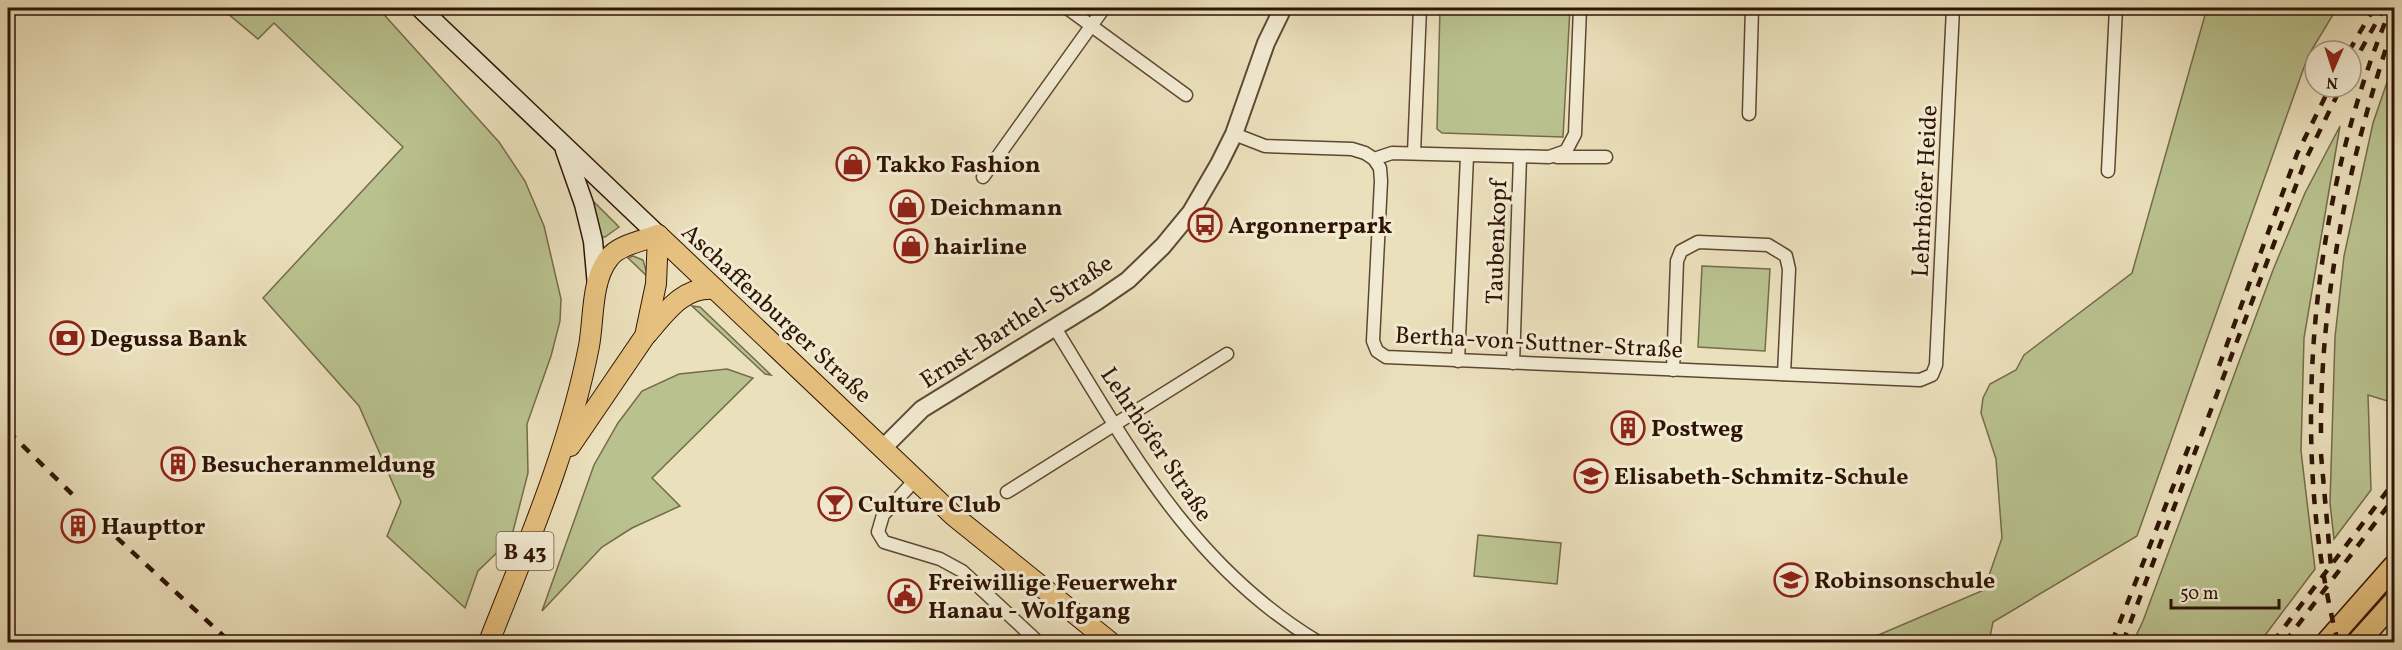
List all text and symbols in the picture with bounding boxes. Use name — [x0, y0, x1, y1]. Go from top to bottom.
north arrow — [2303, 39, 2363, 99]
text: N — [2326, 71, 2339, 93]
street label: Lehrhöfer Heide — [1905, 104, 1947, 278]
shop icon: Takko Fashion — [835, 146, 871, 182]
place label: Takko Fashion — [876, 149, 1041, 183]
street label: Taubenkopf — [1479, 177, 1517, 305]
shop icon: Deichmann — [889, 189, 925, 225]
place label: Deichmann — [930, 192, 1063, 226]
bus stop icon: Argonnerpark — [1187, 207, 1223, 243]
place label: Argonnerpark — [1228, 210, 1393, 244]
street label: Aschaffenburger Straße — [673, 217, 879, 412]
shop icon: hairline — [893, 228, 929, 264]
place label: hairline — [934, 231, 1027, 265]
street label: Ernst-Barthel-Straße — [914, 247, 1120, 398]
street label: Bertha-von-Suttner-Straße — [1394, 319, 1684, 369]
bank icon: Degussa Bank — [49, 320, 85, 356]
place label: Degussa Bank — [90, 323, 248, 357]
street label: Lehrhöfer Straße — [1091, 361, 1220, 529]
building icon: Postweg — [1610, 410, 1646, 446]
place label: Postweg — [1651, 413, 1743, 447]
building icon: Besucheranmeldung — [160, 446, 196, 482]
place label: Besucheranmeldung — [201, 449, 435, 483]
school or university icon: Elisabeth-Schmitz-Schule — [1573, 458, 1609, 494]
place label: Elisabeth-Schmitz-Schule — [1614, 461, 1908, 495]
bar icon: Culture Club — [817, 486, 853, 522]
place label: Culture Club — [858, 489, 1001, 523]
building icon: Haupttor — [60, 508, 96, 544]
place label: Haupttor — [101, 511, 205, 545]
road number: B 43 — [496, 532, 554, 570]
school or university icon: Robinsonschule — [1773, 562, 1809, 598]
place label: Robinsonschule — [1814, 565, 1995, 599]
place label: Freiwillige Feuerwehr Hanau - Wolfgang — [928, 567, 1177, 629]
scale bar — [2171, 572, 2279, 610]
public building icon: Freiwillige Feuerwehr Hanau - Wolfgang — [887, 578, 923, 614]
text: 50 m — [2180, 582, 2219, 607]

